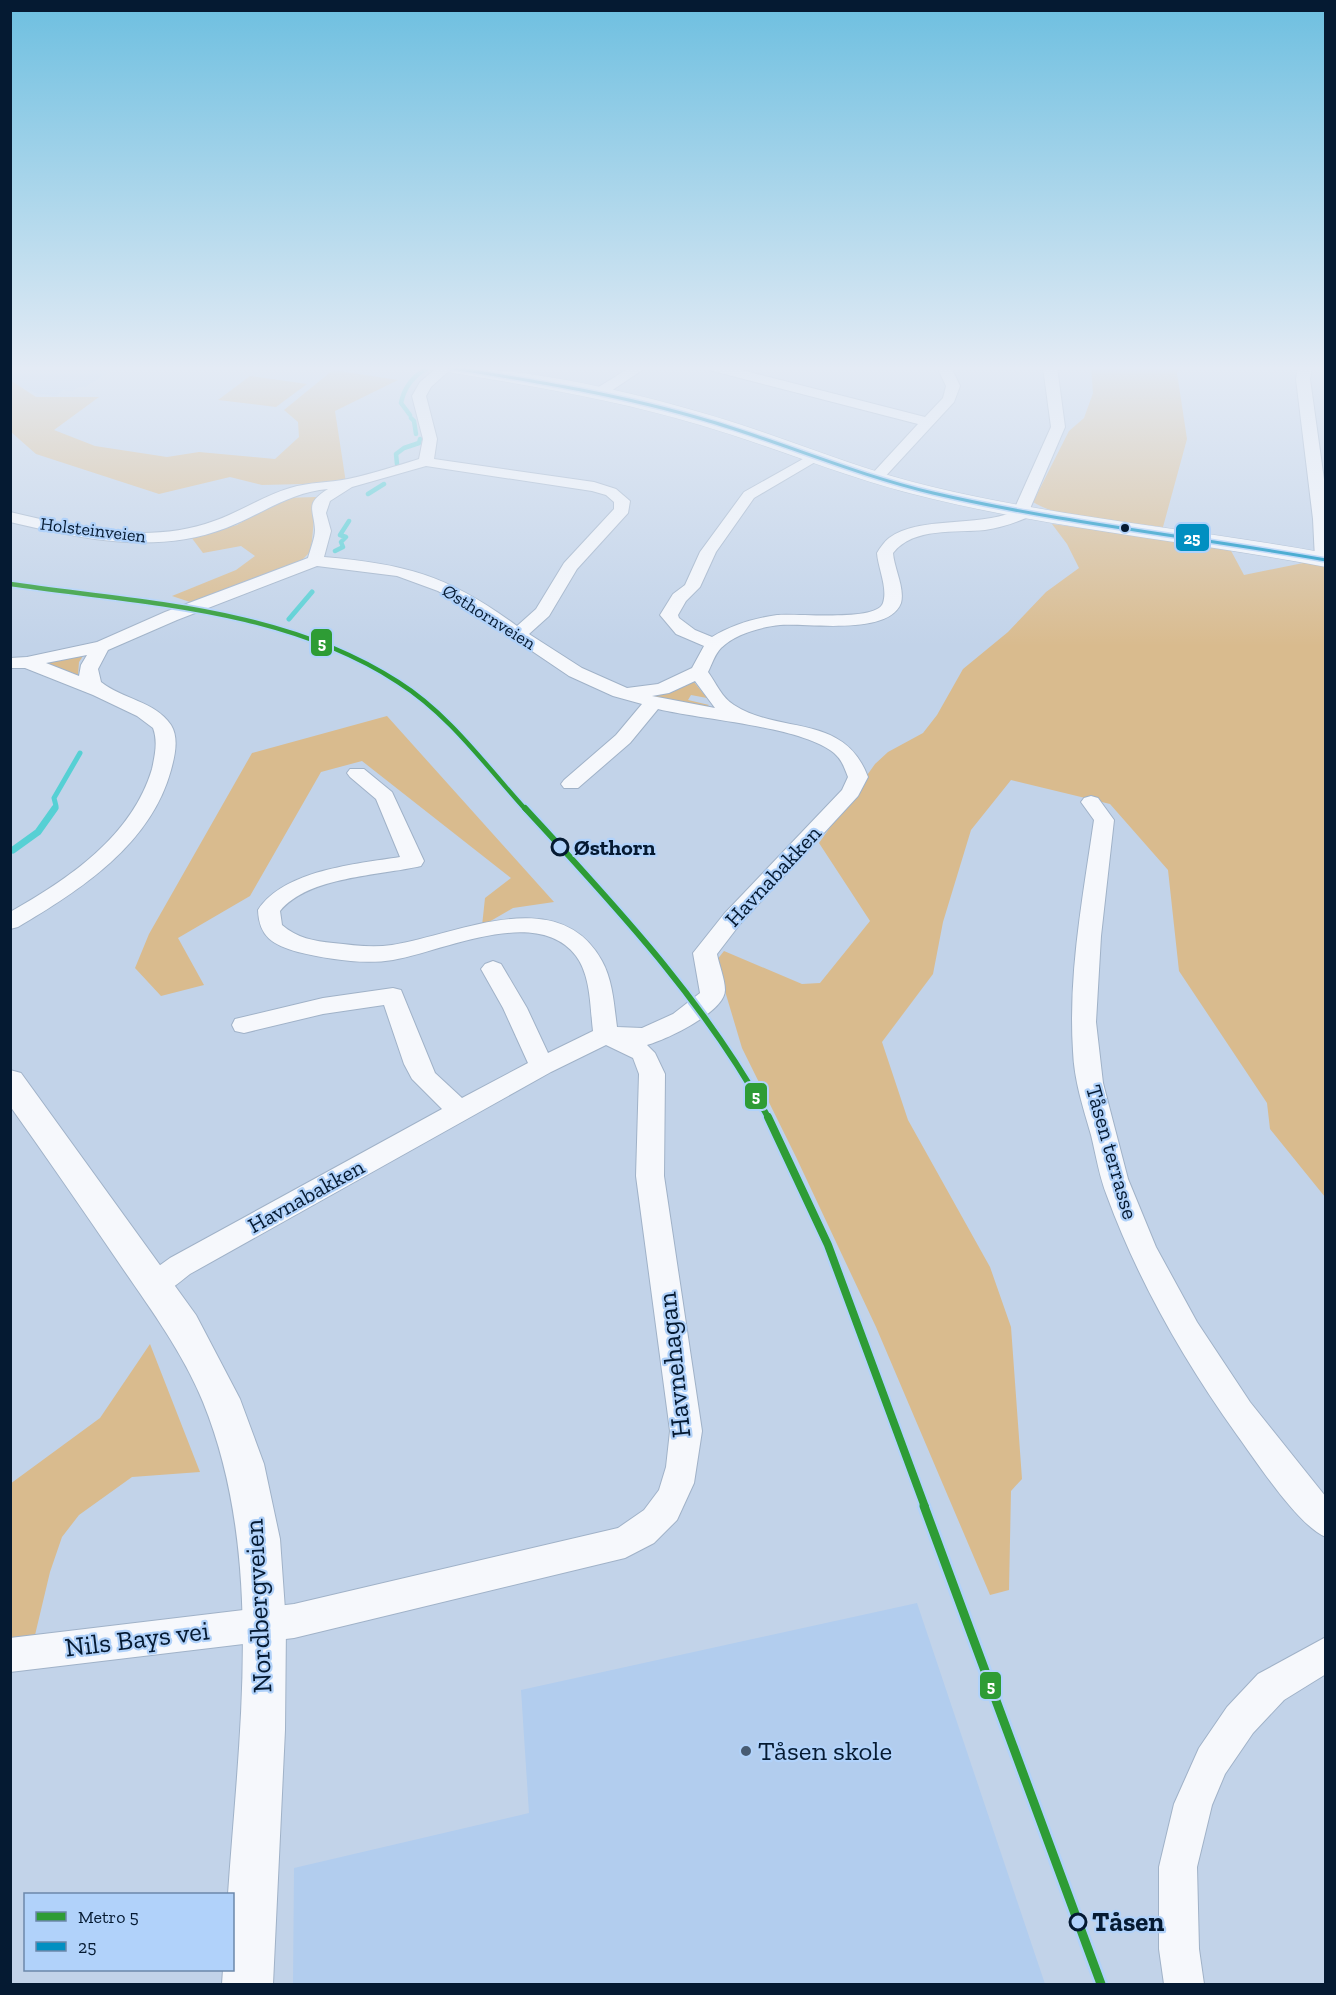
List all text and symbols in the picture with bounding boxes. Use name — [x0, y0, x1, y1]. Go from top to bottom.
street label: Holsteinveien — [39, 513, 148, 547]
unlabelled marker — [1119, 522, 1131, 534]
line badge: 25 — [1175, 523, 1210, 552]
text: 25 — [1184, 529, 1200, 548]
street label: Østhornveien — [438, 580, 540, 655]
line badge: 5 — [310, 628, 333, 657]
text: 5 — [318, 634, 326, 653]
street label: Havnabakken — [719, 819, 827, 932]
place label: Østhorn — [574, 834, 656, 861]
marker: Østhorn — [551, 838, 569, 856]
line badge: 5 — [744, 1082, 768, 1110]
street label: Tåsen terrasse — [1080, 1082, 1144, 1222]
text: 5 — [752, 1087, 760, 1106]
street label: Havnabakken — [243, 1153, 369, 1239]
street label: Havnehagan — [650, 1290, 698, 1439]
street label: Nordbergveien — [237, 1518, 279, 1694]
street label: Nils Bays vei — [63, 1614, 211, 1664]
line badge: 5 — [979, 1671, 1002, 1700]
text: 5 — [987, 1677, 995, 1696]
place label: Tåsen skole — [758, 1735, 892, 1767]
marker: Tåsen skole — [739, 1744, 753, 1758]
legend — [24, 1893, 234, 1971]
text: Metro 5 — [78, 1906, 139, 1928]
place label: Tåsen — [1092, 1906, 1164, 1938]
marker: Tåsen — [1069, 1913, 1087, 1931]
text: 25 — [78, 1936, 97, 1958]

